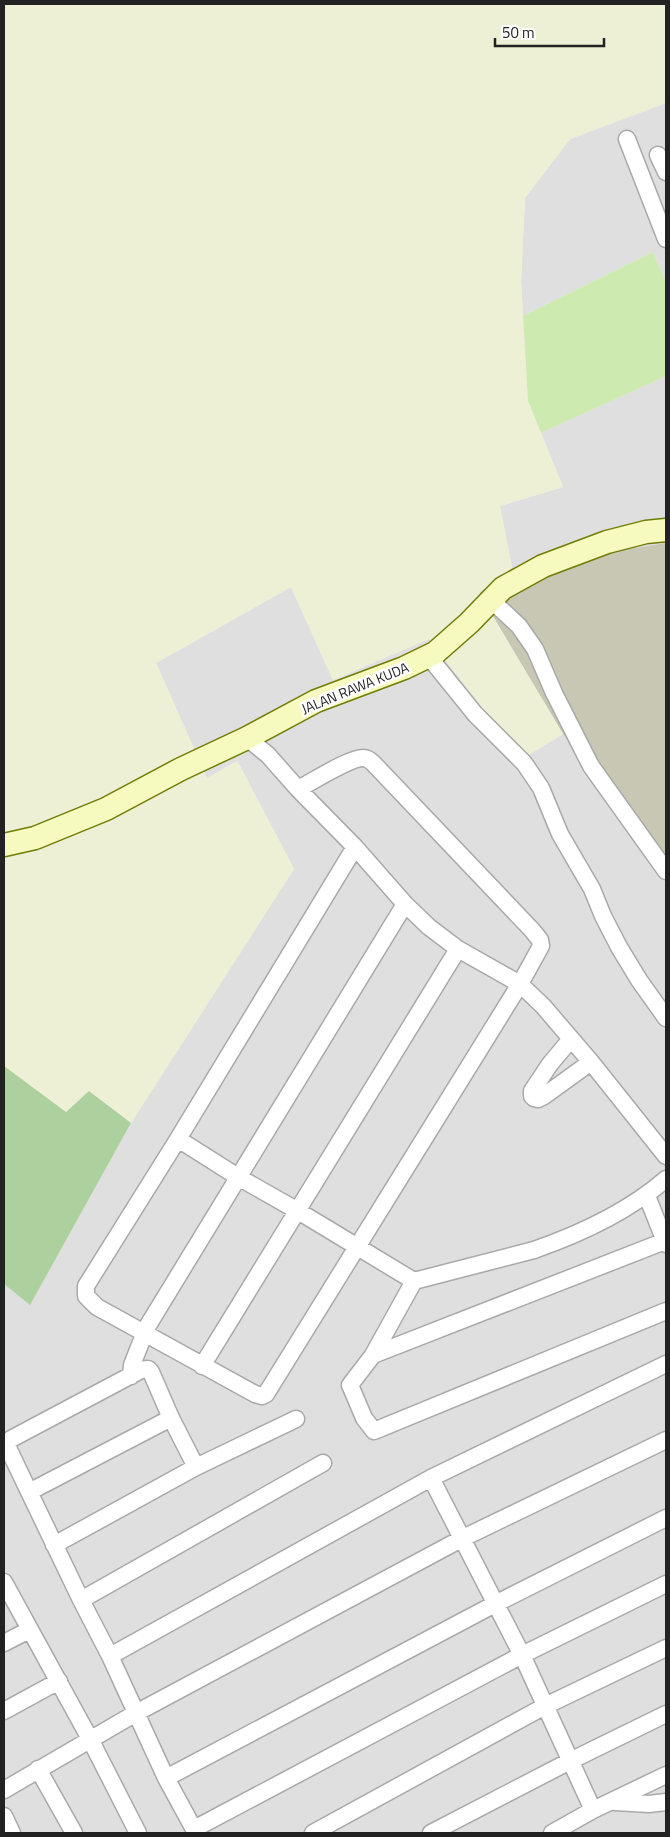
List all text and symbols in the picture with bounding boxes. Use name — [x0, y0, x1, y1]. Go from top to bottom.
scale bar — [495, 15, 604, 47]
text: 50 m — [502, 21, 535, 44]
street label: JALAN RAWA KUDA — [298, 656, 412, 719]

